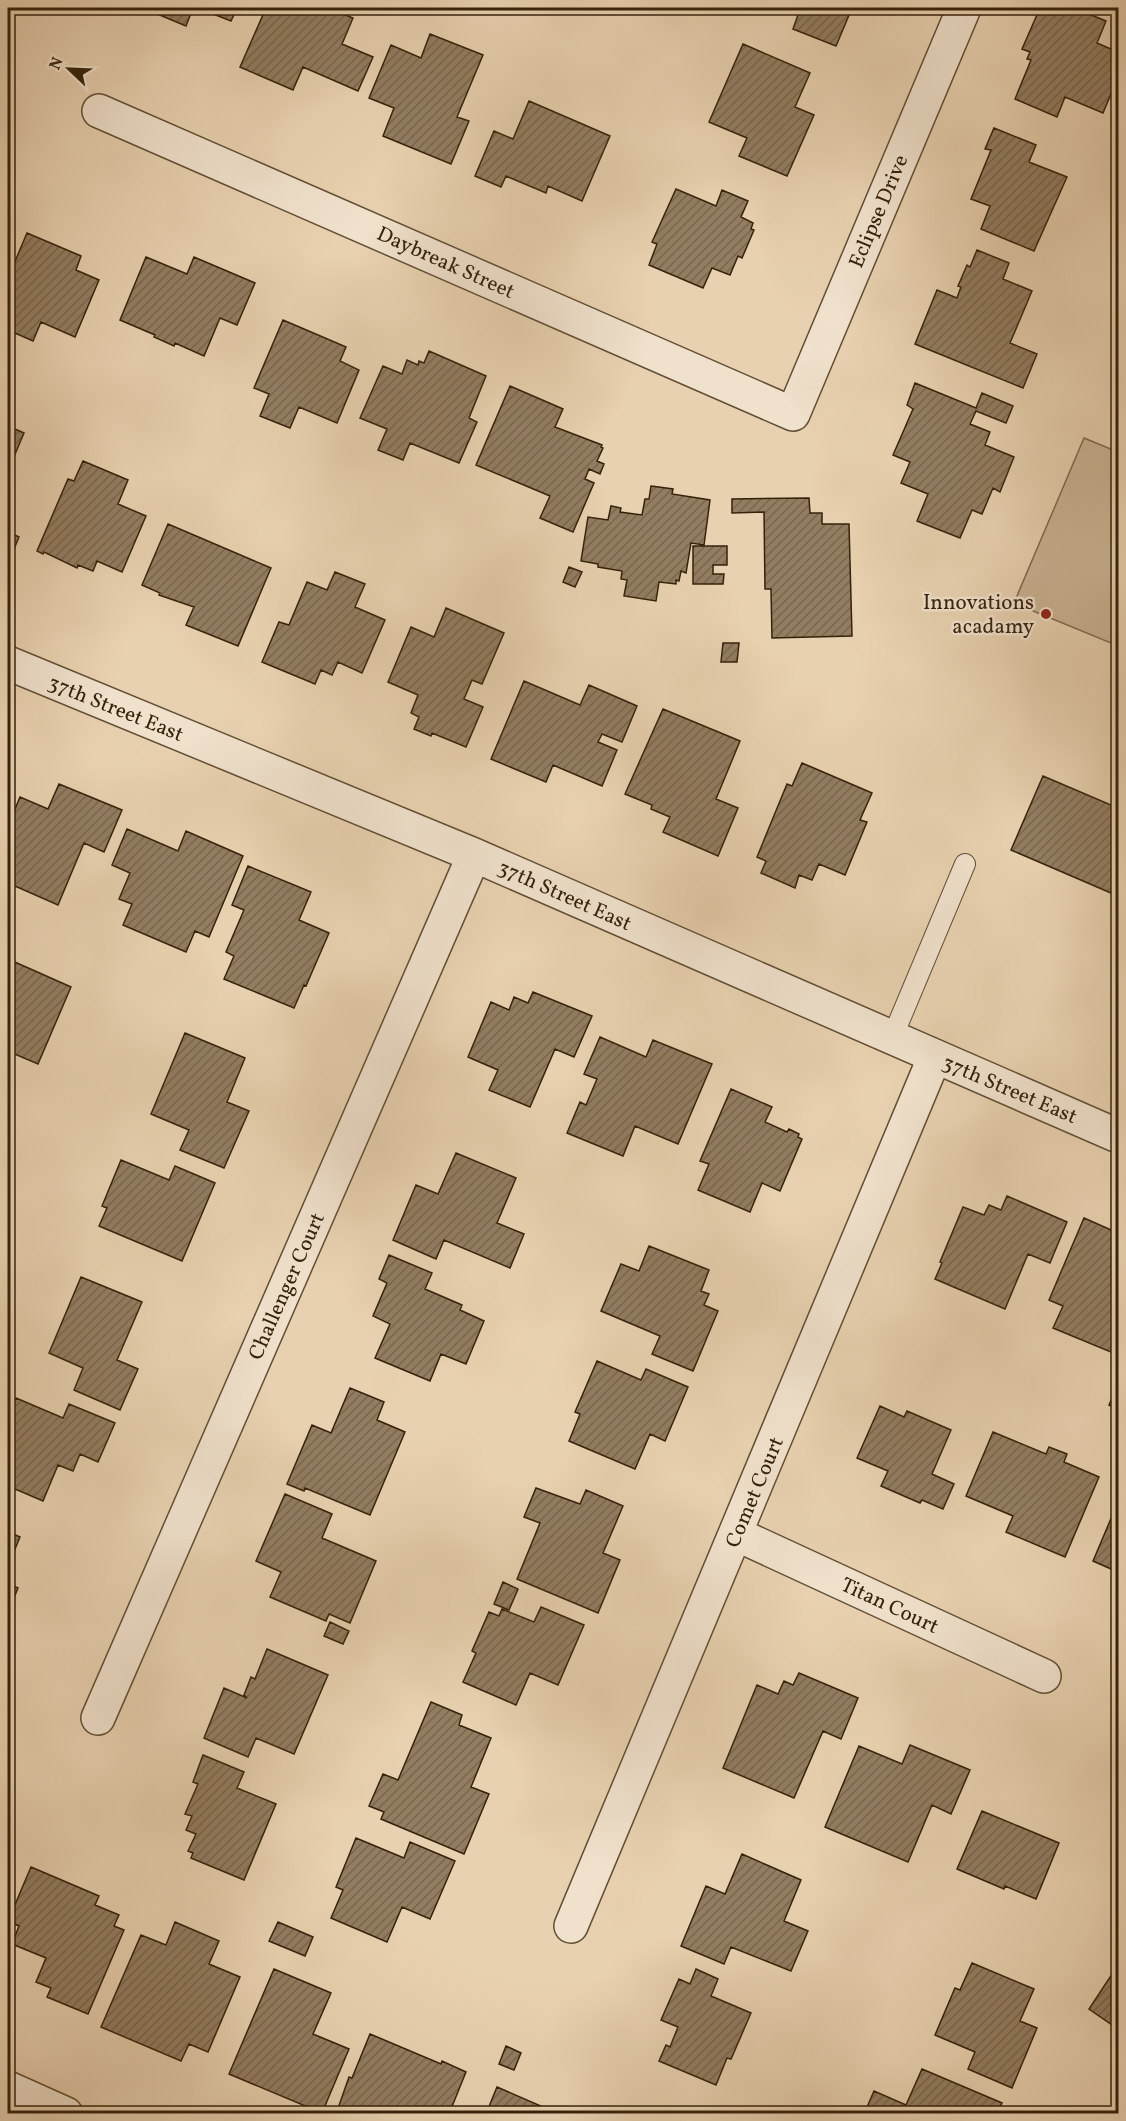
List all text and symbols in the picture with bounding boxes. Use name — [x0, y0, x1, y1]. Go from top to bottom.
north arrow — [39, 39, 99, 99]
text: N — [45, 54, 70, 74]
street label: Eclipse Drive — [842, 150, 916, 273]
street label: Daybreak Street — [372, 220, 519, 307]
place label: Innovations acadamy — [923, 589, 1035, 642]
marker: Innovations acadamy — [1039, 607, 1053, 621]
street label: 37th Street East — [43, 669, 188, 750]
street label: 37th Street East — [493, 854, 636, 939]
street label: 37th Street East — [938, 1049, 1081, 1132]
street label: Challenger Court — [242, 1208, 333, 1365]
street label: Comet Court — [719, 1433, 792, 1553]
street label: Titan Court — [836, 1571, 943, 1642]

